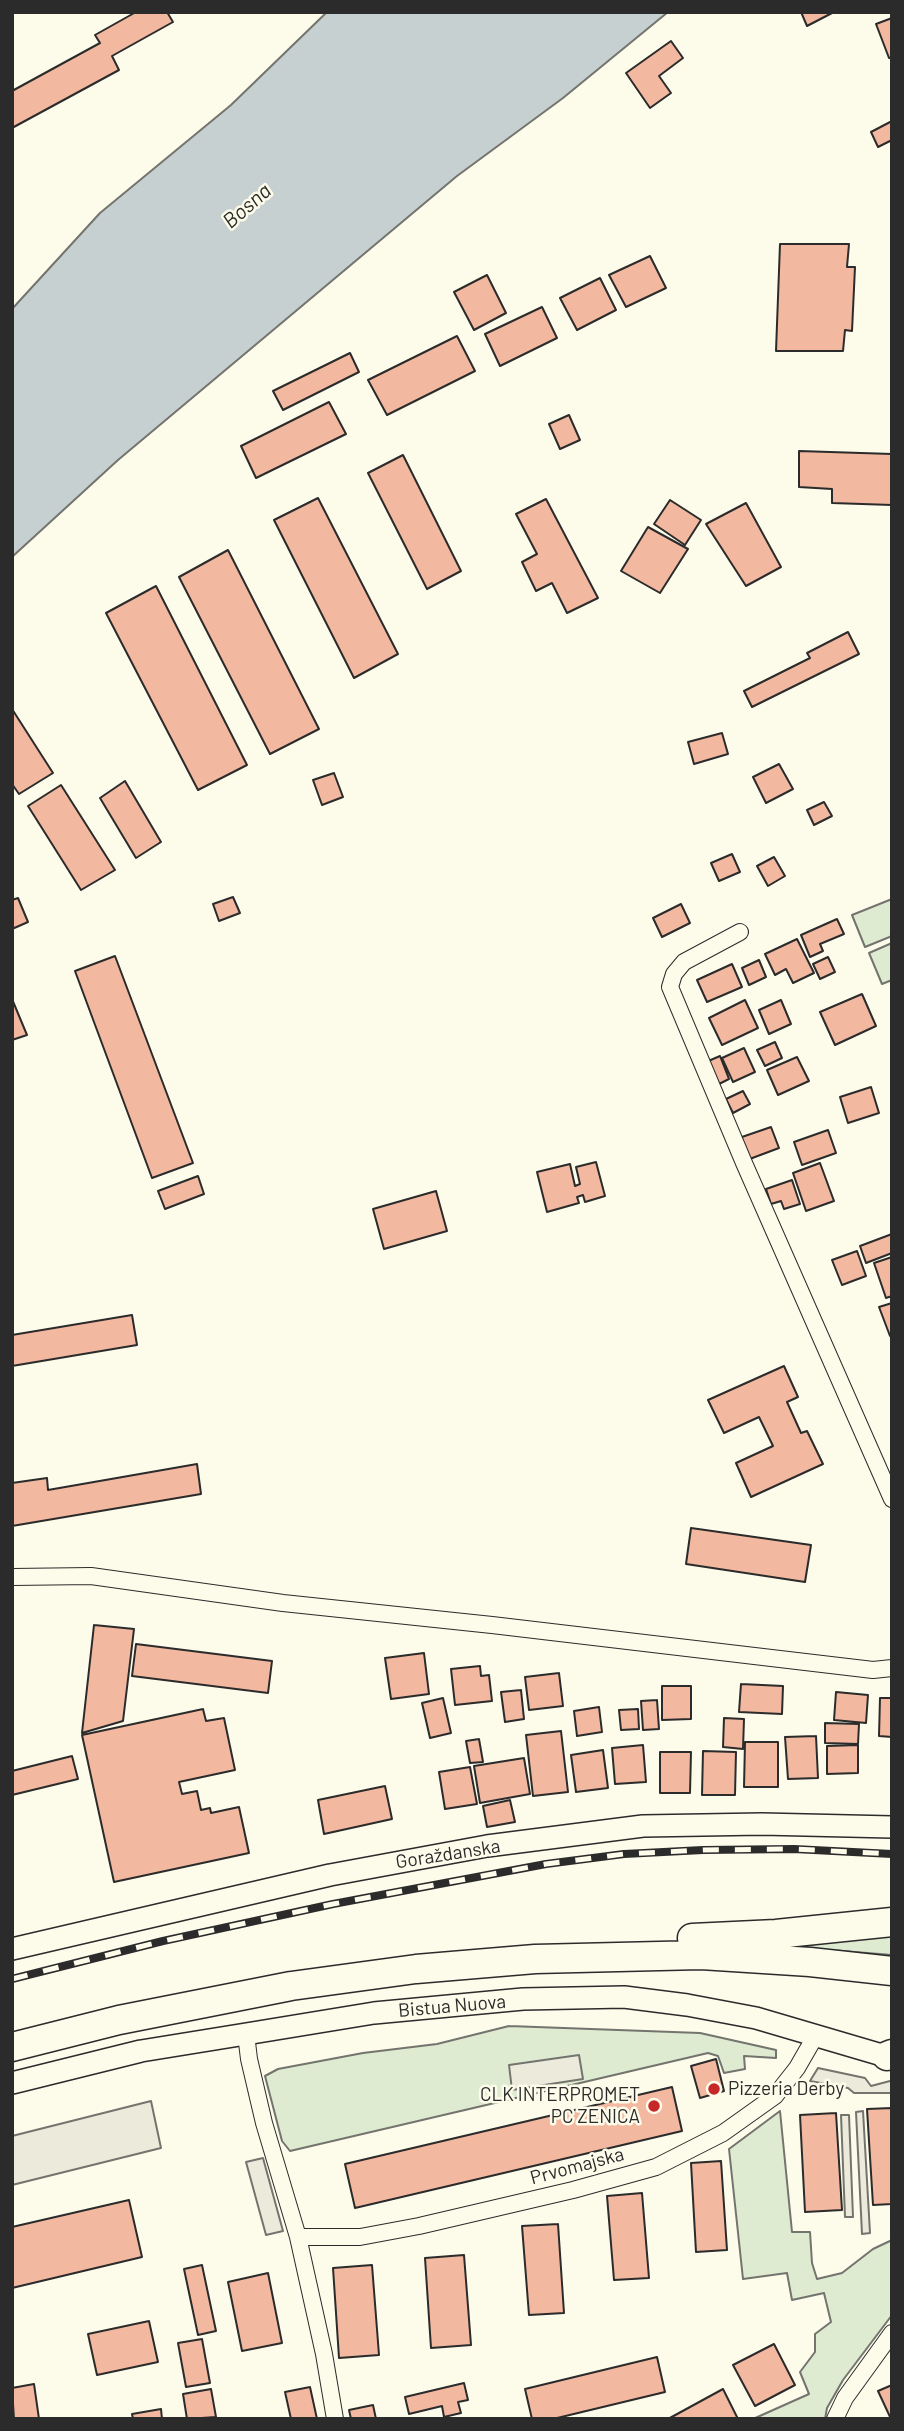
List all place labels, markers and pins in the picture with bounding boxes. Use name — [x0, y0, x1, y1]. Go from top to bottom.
place label: Pizzeria Derby — [728, 2078, 844, 2100]
marker: Pizzeria Derby — [706, 2081, 722, 2097]
place label: CLK INTERPROMET PC ZENICA — [480, 2084, 640, 2128]
marker: CLK INTERPROMET PC ZENICA — [646, 2098, 662, 2114]

